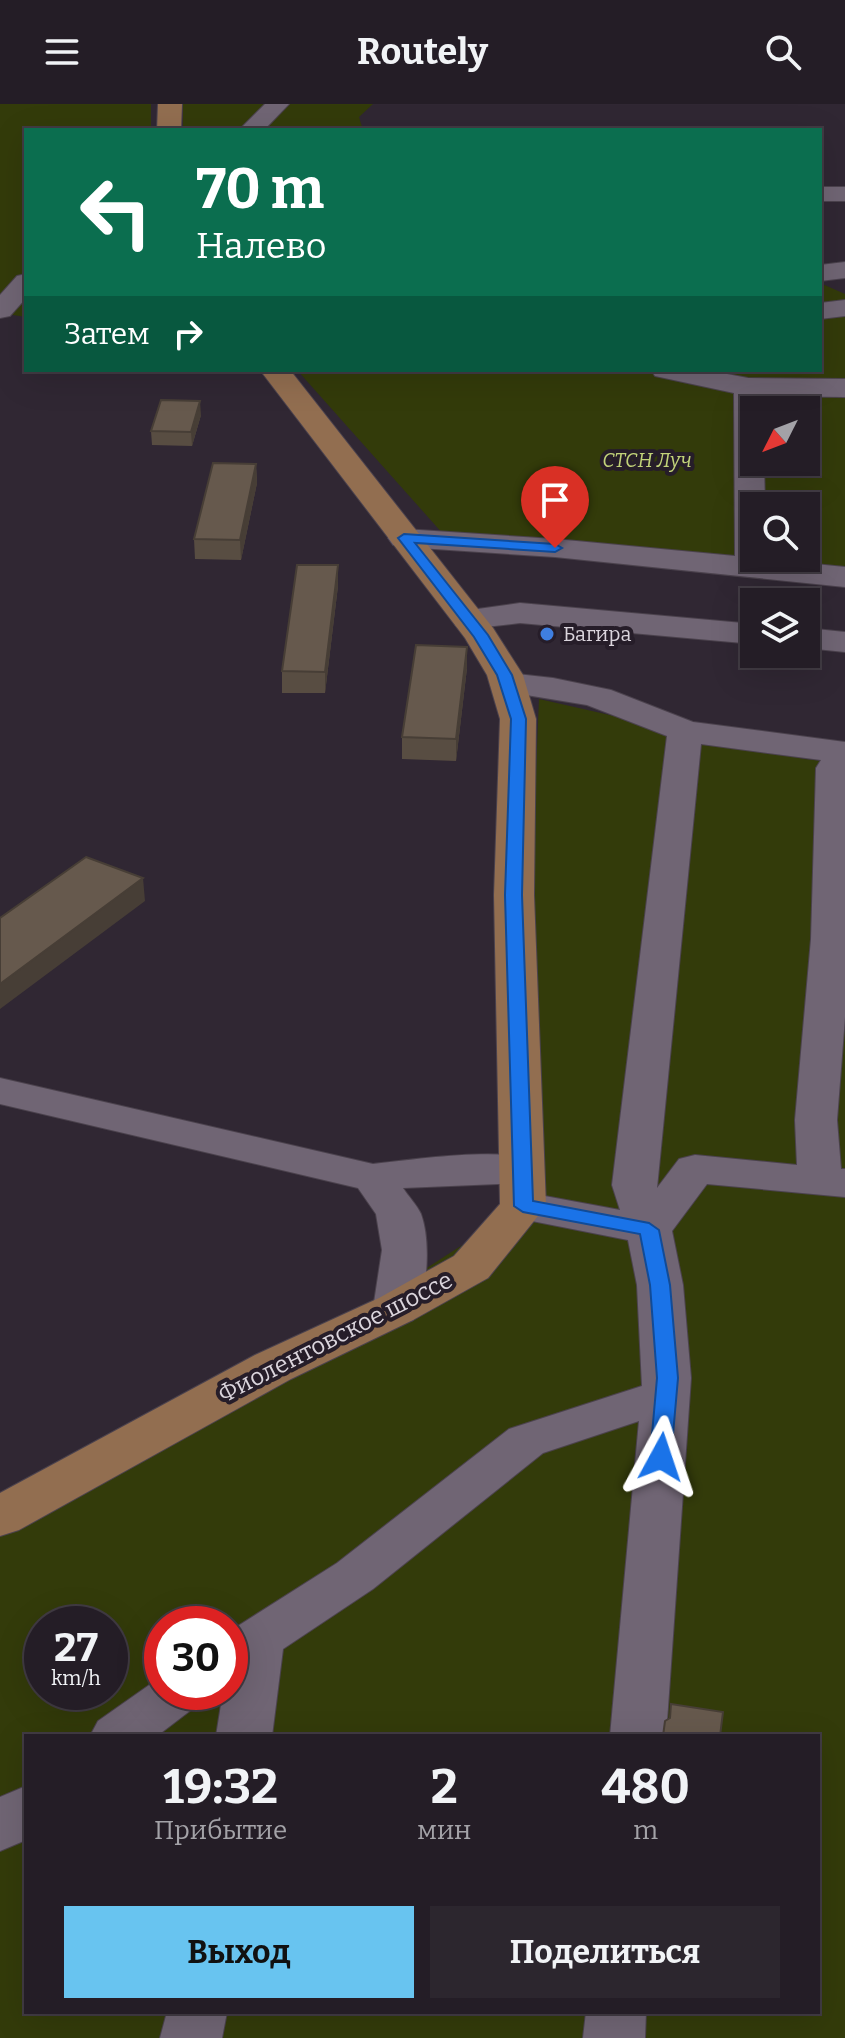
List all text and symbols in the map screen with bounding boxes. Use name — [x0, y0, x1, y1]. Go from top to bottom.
icon: menu — [40, 30, 84, 74]
text: Routely — [357, 30, 488, 74]
icon: search — [761, 30, 805, 74]
text: 70 m — [196, 156, 324, 223]
icon: left — [64, 160, 168, 264]
text: Налево — [196, 224, 327, 268]
icon: right — [166, 312, 210, 356]
text: Затем — [64, 316, 150, 352]
north arrow — [740, 396, 820, 476]
map controls — [740, 396, 820, 668]
park label: СТСН Луч — [602, 448, 692, 472]
pin — [521, 466, 589, 548]
icon: arrive — [533, 478, 577, 522]
button: search — [740, 492, 820, 572]
button: layers — [740, 588, 820, 668]
place label: Багира — [563, 622, 631, 646]
marker: Багира — [538, 625, 556, 643]
street label: Фиолентовское шоссе — [213, 1266, 457, 1408]
position arrow — [619, 1415, 703, 1499]
speed limit sign: 30 — [144, 1606, 248, 1710]
text: 27 — [54, 1624, 98, 1672]
text: km/h — [51, 1666, 101, 1690]
text: 19:32 — [163, 1758, 278, 1816]
text: 2 — [431, 1758, 458, 1816]
text: 480 — [601, 1758, 690, 1816]
text: Прибытие — [154, 1815, 287, 1846]
text: мин — [417, 1815, 471, 1846]
text: m — [633, 1815, 658, 1846]
button: Выход — [64, 1906, 414, 1998]
button: Поделиться — [430, 1906, 780, 1998]

